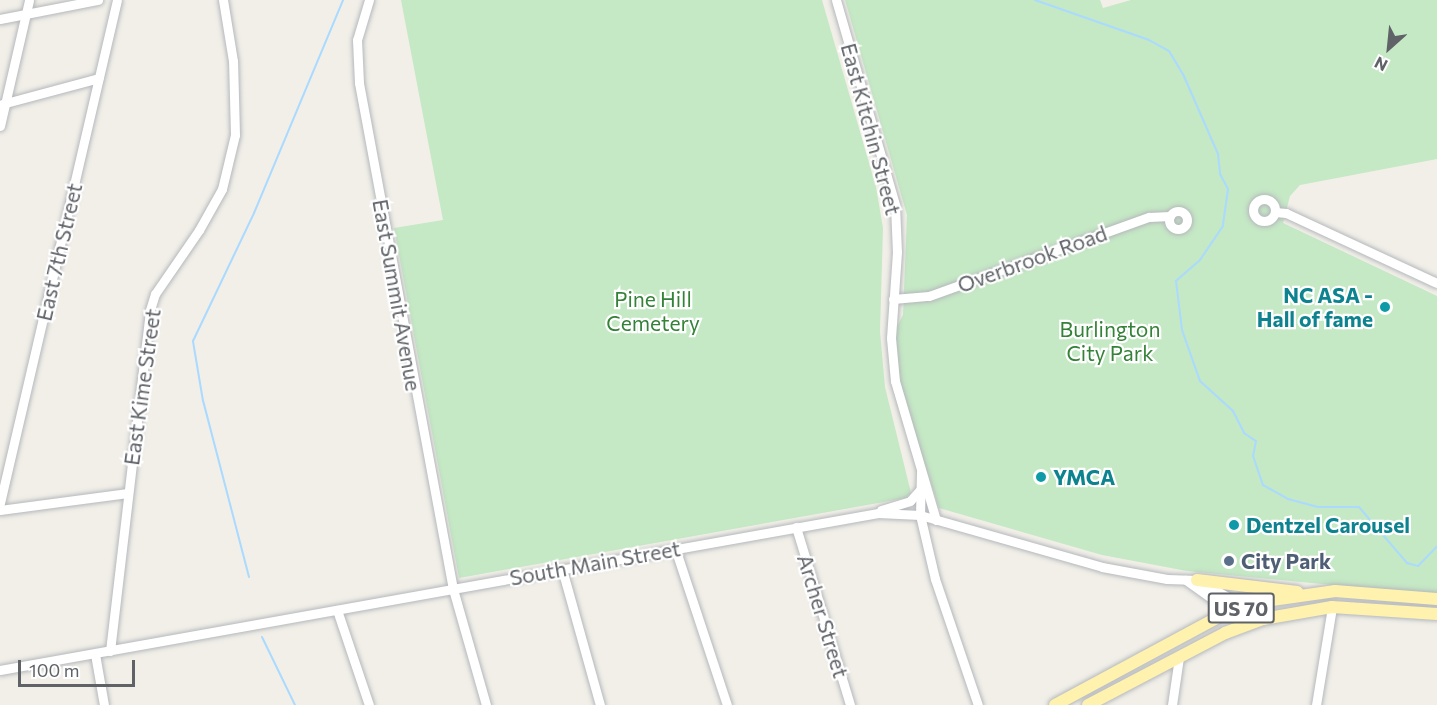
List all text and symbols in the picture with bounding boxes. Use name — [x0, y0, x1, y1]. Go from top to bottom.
north arrow — [1359, 18, 1419, 78]
street label: East Kitchin Street — [836, 40, 906, 218]
text: N — [1371, 53, 1390, 76]
street label: East 7th Street — [31, 181, 87, 323]
street label: East Summit Avenue — [368, 197, 426, 393]
street label: Overbrook Road — [954, 220, 1110, 298]
place label: NC ASA - Hall of fame — [1257, 282, 1373, 332]
park label: Pine Hill Cemetery — [606, 286, 700, 336]
marker: NC ASA - Hall of fame — [1378, 300, 1392, 314]
street label: East Kime Street — [119, 307, 165, 467]
park label: Burlington City Park — [1060, 316, 1160, 366]
place label: YMCA — [1053, 464, 1115, 490]
marker: YMCA — [1034, 470, 1048, 484]
place label: Dentzel Carousel — [1246, 512, 1410, 538]
marker: Dentzel Carousel — [1227, 518, 1241, 532]
street label: South Main Street — [508, 536, 682, 590]
place label: City Park — [1241, 548, 1331, 574]
street label: Archer Street — [792, 551, 854, 681]
marker: City Park — [1222, 554, 1236, 568]
road number: US 70 — [1206, 591, 1276, 625]
scale bar — [21, 648, 138, 686]
text: 100 m — [29, 659, 79, 681]

